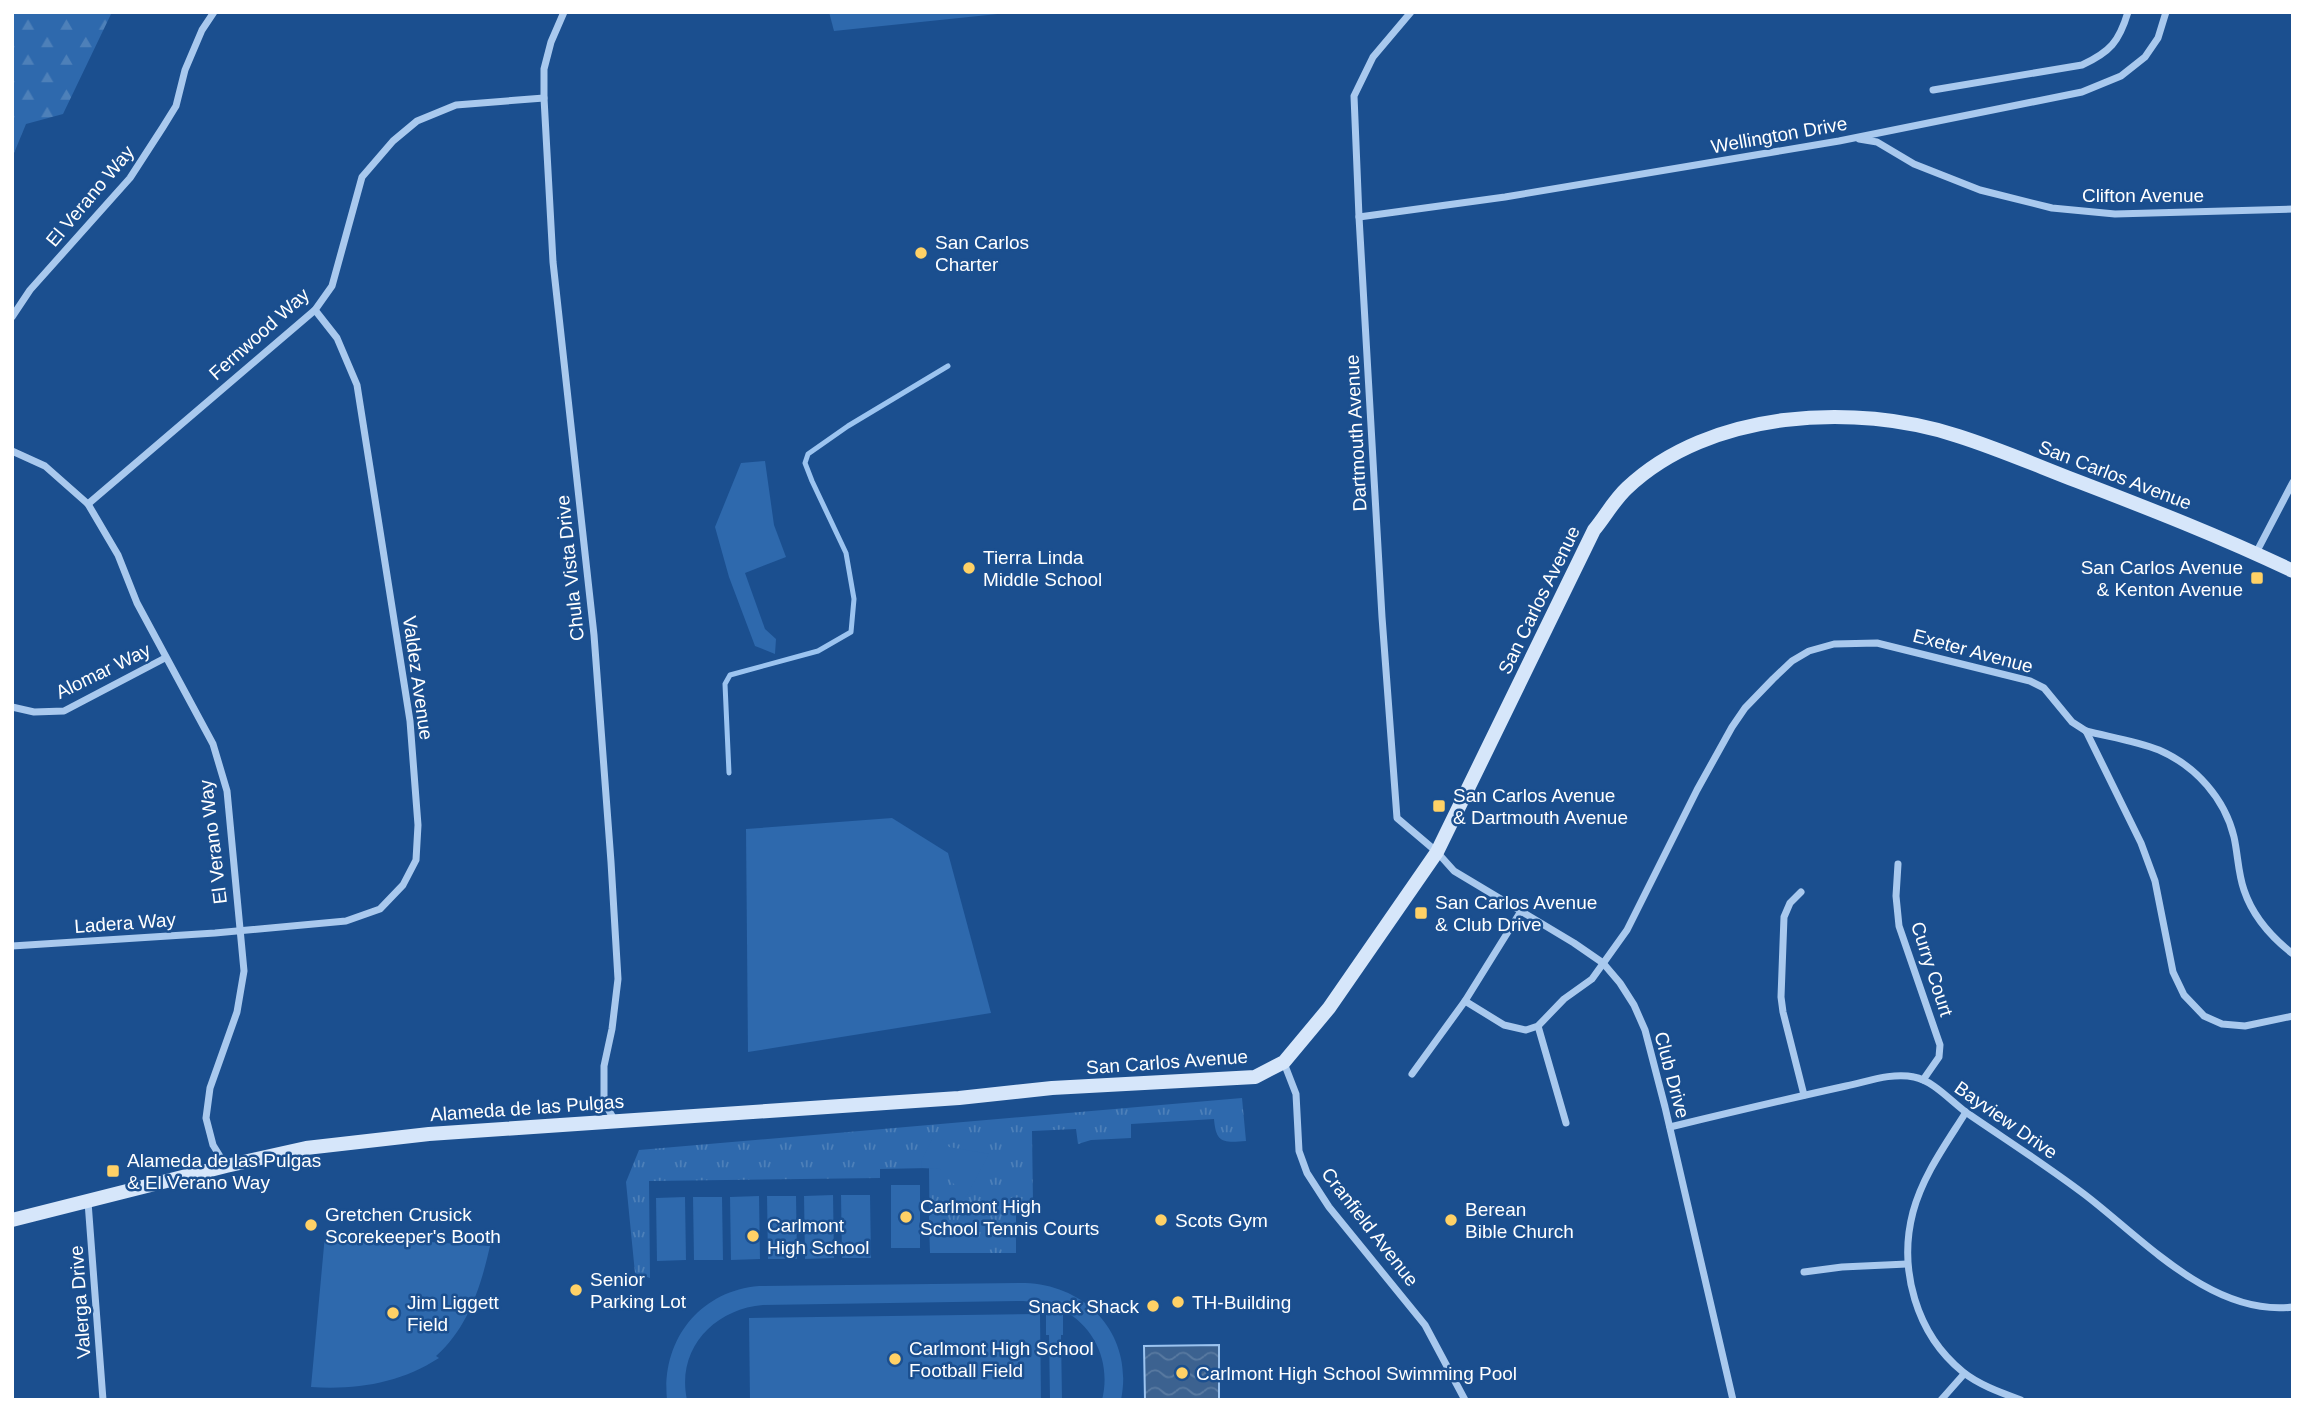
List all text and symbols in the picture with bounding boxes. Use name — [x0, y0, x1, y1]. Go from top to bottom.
street label: Wellington Drive — [1709, 113, 1849, 157]
street label: El Verano Way — [42, 141, 139, 251]
street label: Clifton Avenue — [2082, 185, 2204, 206]
place label: San Carlos Charter — [935, 232, 1029, 275]
marker: San Carlos Charter — [913, 245, 929, 261]
street label: Fernwood Way — [205, 283, 314, 384]
street label: Dartmouth Avenue — [1341, 354, 1371, 512]
street label: San Carlos Avenue — [2035, 436, 2195, 514]
street label: Chula Vista Drive — [552, 494, 588, 642]
street label: San Carlos Avenue — [1494, 522, 1584, 678]
place label: Tierra Linda Middle School — [983, 547, 1102, 590]
place label: San Carlos Avenue & Kenton Avenue — [2081, 557, 2243, 600]
marker: Tierra Linda Middle School — [961, 560, 977, 576]
marker: San Carlos Avenue & Kenton Avenue — [2249, 570, 2265, 586]
street label: Valdez Avenue — [399, 615, 437, 741]
street label: Exeter Avenue — [1911, 625, 2035, 677]
street label: Alomar Way — [52, 639, 154, 703]
street label: El Verano Way — [195, 778, 231, 905]
place label: San Carlos Avenue & Dartmouth Avenue — [1453, 785, 1628, 828]
marker: San Carlos Avenue & Dartmouth Avenue — [1431, 798, 1447, 814]
place label: San Carlos Avenue & Club Drive — [1435, 892, 1597, 935]
marker: San Carlos Avenue & Club Drive — [1413, 905, 1429, 921]
street label: Ladera Way — [74, 909, 177, 937]
street label: Curry Court — [1907, 919, 1957, 1020]
street label: Club Drive — [1650, 1029, 1694, 1121]
street label: San Carlos Avenue — [1085, 1046, 1249, 1078]
street label: Bayview Drive — [1951, 1077, 2061, 1163]
street label: Alameda de las Pulgas — [429, 1091, 625, 1125]
place label: Alameda de las Pulgas & El Verano Way — [127, 1150, 321, 1193]
marker: Alameda de las Pulgas & El Verano Way — [105, 1163, 121, 1179]
street label: Cranfield Avenue — [1317, 1164, 1423, 1290]
place label: Carlmont High School Tennis Courts — [920, 1196, 1099, 1239]
place label: Berean Bible Church — [1465, 1199, 1574, 1242]
place label: Gretchen Crusick Scorekeeper's Booth — [325, 1204, 501, 1247]
marker: Carlmont High School Tennis Courts — [898, 1209, 914, 1225]
place label: Scots Gym — [1175, 1210, 1268, 1231]
marker: Scots Gym — [1153, 1212, 1169, 1228]
marker: Berean Bible Church — [1443, 1212, 1459, 1228]
place label: Carlmont High School — [767, 1215, 869, 1258]
marker: Gretchen Crusick Scorekeeper's Booth — [303, 1217, 319, 1233]
marker: Carlmont High School — [745, 1228, 761, 1244]
street label: Valerga Drive — [66, 1245, 94, 1359]
place label: Senior Parking Lot — [590, 1269, 687, 1312]
marker: Senior Parking Lot — [568, 1282, 584, 1298]
place label: Jim Liggett Field — [407, 1292, 500, 1335]
place label: TH-Building — [1192, 1292, 1291, 1313]
marker: TH-Building — [1170, 1294, 1186, 1310]
place label: Snack Shack — [1028, 1296, 1139, 1317]
marker: Snack Shack — [1145, 1298, 1161, 1314]
marker: Jim Liggett Field — [385, 1305, 401, 1321]
place label: Carlmont High School Football Field — [909, 1338, 1094, 1381]
marker: Carlmont High School Football Field — [887, 1351, 903, 1367]
place label: Carlmont High School Swimming Pool — [1196, 1363, 1517, 1384]
marker: Carlmont High School Swimming Pool — [1174, 1365, 1190, 1381]

